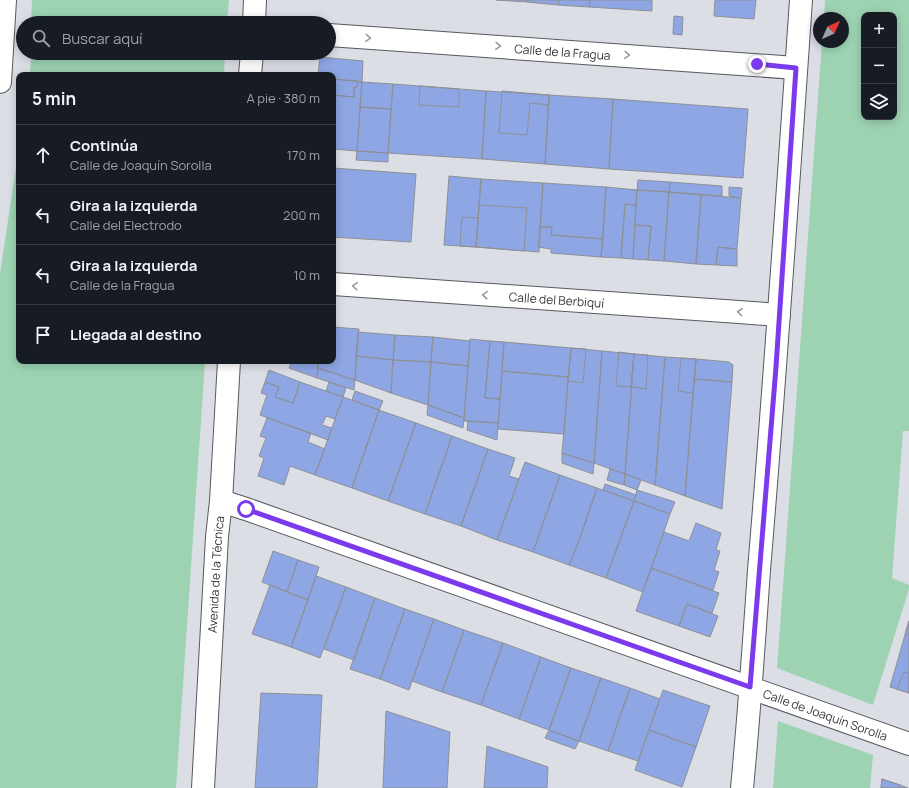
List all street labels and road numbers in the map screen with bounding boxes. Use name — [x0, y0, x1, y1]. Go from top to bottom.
street label: Calle de la Fragua — [514, 40, 611, 63]
street label: Calle del Berbiquí — [508, 288, 605, 311]
street label: Avenida de la Técnica — [203, 515, 228, 634]
street label: Calle de Joaquín Sorolla — [761, 684, 890, 744]

